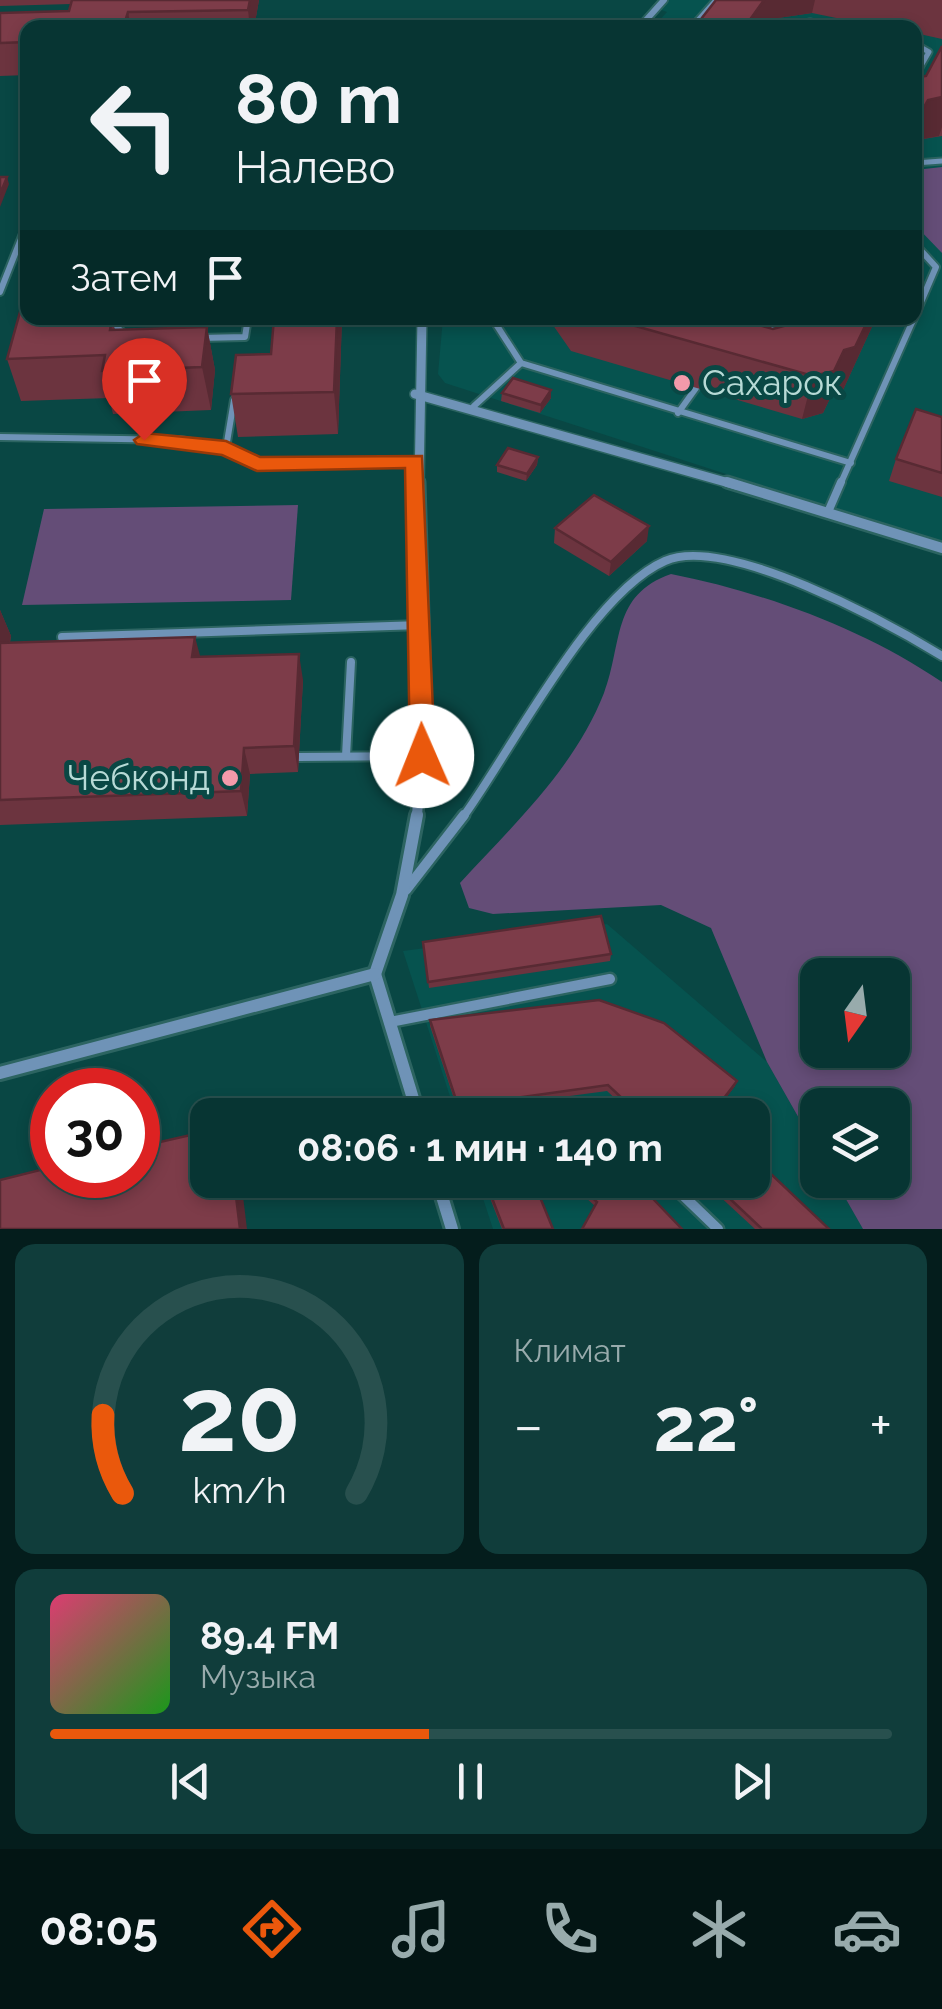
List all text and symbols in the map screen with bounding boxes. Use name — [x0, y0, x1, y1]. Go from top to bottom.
text: 80 m — [235, 57, 402, 139]
icon: left — [70, 60, 200, 190]
text: Налево — [235, 141, 395, 194]
icon: arrive — [198, 250, 253, 305]
text: Затем — [70, 255, 178, 300]
pin — [102, 338, 187, 441]
icon: arrive — [117, 353, 172, 408]
place label: Сахарок — [702, 362, 842, 403]
marker: Сахарок — [671, 372, 693, 394]
position arrow — [370, 704, 474, 808]
place label: Чебконд — [67, 757, 210, 798]
marker: Чебконд — [219, 767, 241, 789]
north arrow — [800, 958, 910, 1068]
map controls — [800, 958, 910, 1198]
speed limit sign: 30 — [30, 1068, 160, 1198]
button: layers — [800, 1088, 910, 1198]
text: 08:06 · 1 мин · 140 m — [297, 1125, 663, 1170]
text: Климат — [514, 1332, 626, 1369]
text: 20 — [178, 1353, 301, 1475]
text: 22° — [653, 1380, 759, 1469]
text: − — [514, 1393, 543, 1458]
text: + — [869, 1393, 892, 1458]
text: km/h — [192, 1469, 286, 1511]
text: 89.4 FM — [200, 1613, 339, 1658]
text: Музыка — [200, 1658, 316, 1695]
icon: previous — [163, 1754, 218, 1809]
icon: pause — [443, 1754, 498, 1809]
icon: next — [724, 1754, 779, 1809]
icon: directions — [237, 1894, 307, 1964]
icon: music — [386, 1894, 456, 1964]
icon: phone — [535, 1894, 605, 1964]
icon: climate — [684, 1894, 754, 1964]
icon: car — [832, 1894, 902, 1964]
text: 08:05 — [39, 1903, 158, 1956]

